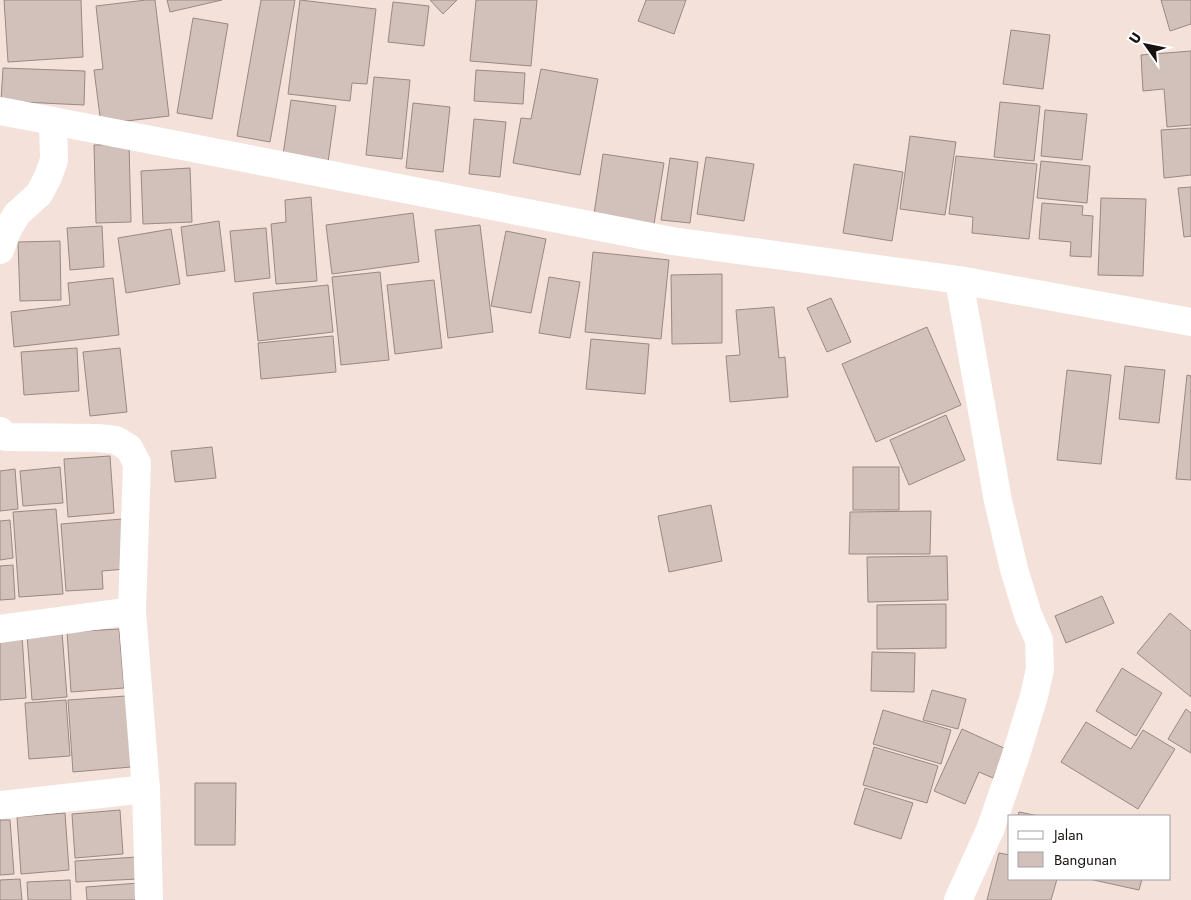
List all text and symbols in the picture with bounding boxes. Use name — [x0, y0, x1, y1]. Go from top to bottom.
north arrow — [1121, 20, 1171, 70]
text: U — [1124, 28, 1146, 47]
legend — [1008, 815, 1171, 880]
text: Jalan — [1052, 824, 1083, 846]
text: Bangunan — [1054, 849, 1117, 871]

